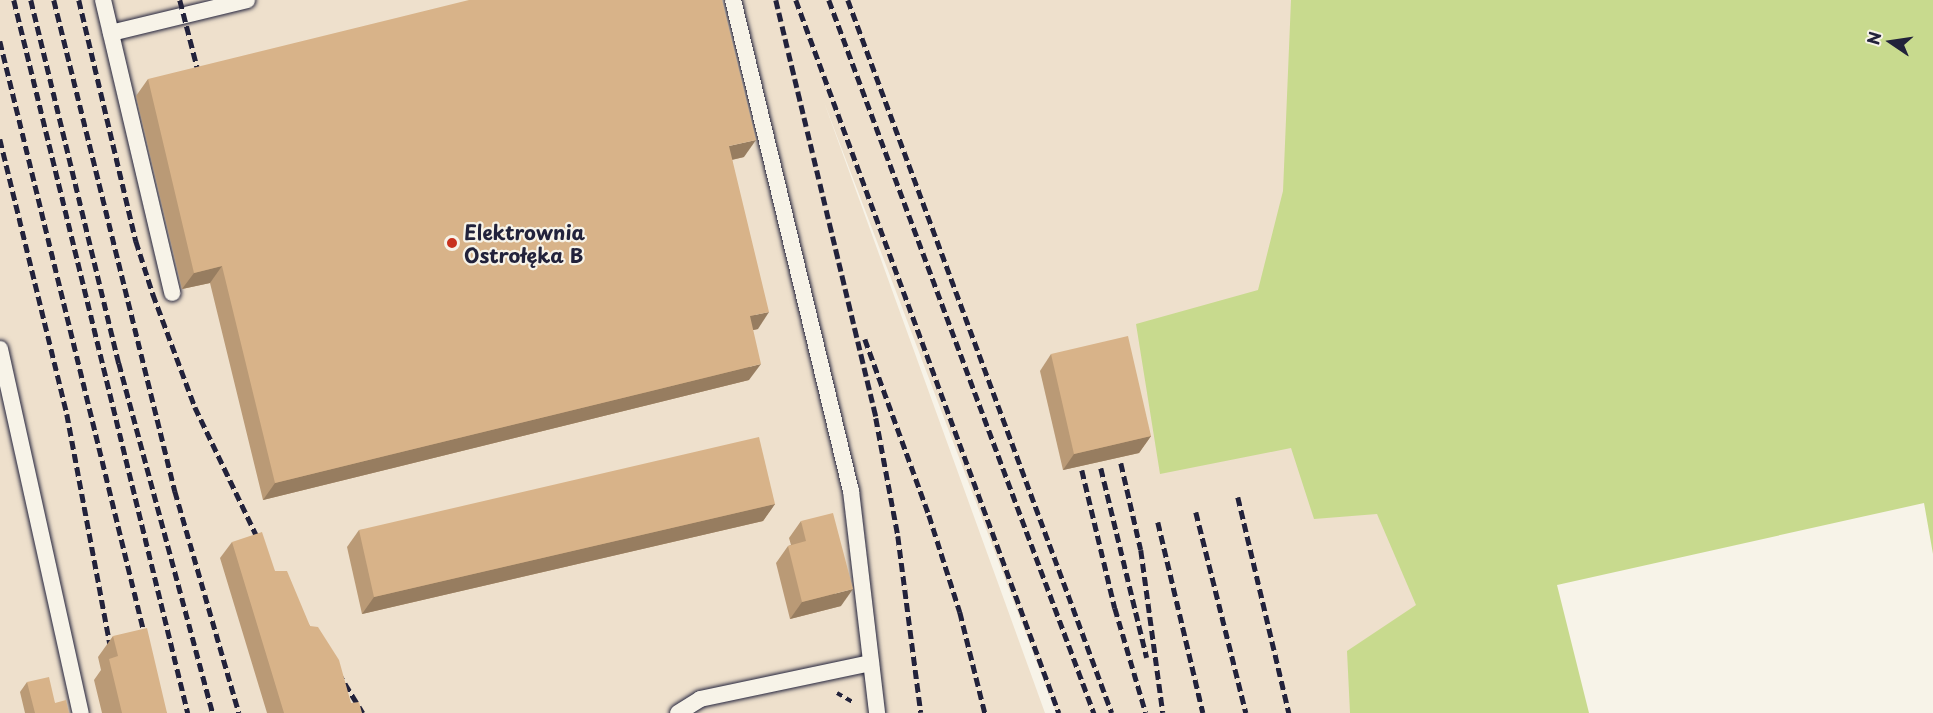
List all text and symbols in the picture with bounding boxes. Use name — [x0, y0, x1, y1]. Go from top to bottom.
north arrow — [1861, 12, 1921, 72]
text: N — [1860, 29, 1887, 47]
place label: Elektrownia Ostrołęka B — [464, 220, 585, 267]
marker: Elektrownia Ostrołęka B — [445, 236, 459, 250]

